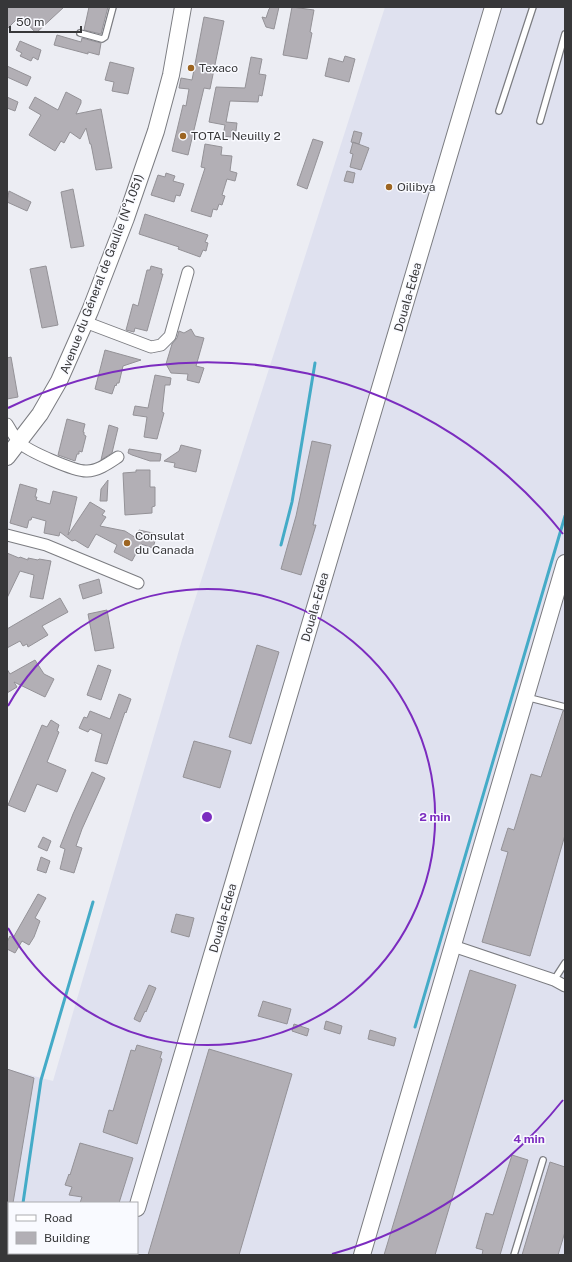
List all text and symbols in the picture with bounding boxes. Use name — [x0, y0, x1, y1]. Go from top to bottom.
scale bar — [10, 8, 81, 34]
text: 50 m — [16, 15, 44, 29]
place label: Texaco — [199, 61, 238, 75]
marker: Texaco — [186, 63, 196, 73]
place label: TOTAL Neuilly 2 — [191, 129, 281, 143]
marker: TOTAL Neuilly 2 — [178, 131, 188, 141]
street label: Avenue du Géneral de Gaulle (N°1.051) — [57, 172, 147, 376]
place label: Oilibya — [397, 180, 435, 194]
marker: Oilibya — [384, 182, 394, 192]
street label: Douala-Edea — [391, 261, 425, 333]
place label: Consulat du Canada — [135, 529, 194, 557]
marker: Consulat du Canada — [122, 538, 132, 548]
street label: Douala-Edea — [298, 571, 332, 643]
centre of rings — [200, 810, 214, 824]
text: 2 min — [419, 810, 451, 824]
street label: Douala-Edea — [206, 882, 240, 954]
text: 4 min — [513, 1132, 545, 1146]
legend — [8, 1202, 138, 1254]
text: Road — [44, 1211, 72, 1225]
text: Building — [44, 1231, 90, 1245]

